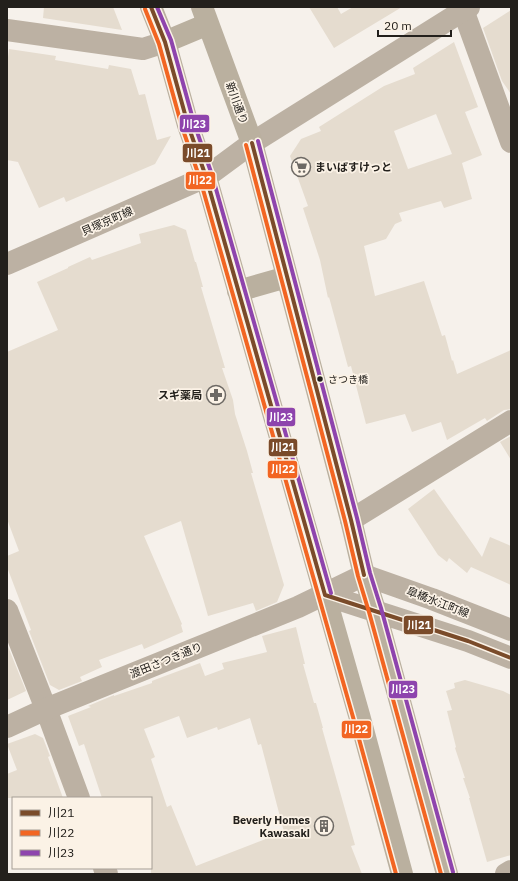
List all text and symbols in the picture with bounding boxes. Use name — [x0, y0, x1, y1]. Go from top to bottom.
scale bar — [378, 12, 451, 38]
text: 20 m — [384, 18, 412, 33]
street label: 新川通り — [223, 80, 251, 126]
line badge: 川23 — [179, 114, 210, 133]
text: 川23 — [182, 117, 206, 131]
line badge: 川21 — [182, 143, 213, 163]
text: 川21 — [186, 146, 210, 160]
supermarket icon: まいばすけっと — [290, 156, 312, 178]
place label: まいばすけっと — [315, 160, 392, 174]
line badge: 川22 — [185, 171, 216, 190]
text: 川22 — [188, 173, 212, 187]
street label: 貝塚京町線 — [79, 203, 135, 239]
place label: さつき橋 — [328, 373, 368, 386]
marker: さつき橋 — [315, 374, 325, 384]
pharmacy icon: スギ薬局 — [205, 384, 227, 406]
place label: スギ薬局 — [158, 388, 202, 402]
line badge: 川23 — [266, 407, 296, 427]
text: 川23 — [269, 410, 293, 424]
line badge: 川21 — [268, 438, 298, 457]
text: 川21 — [271, 440, 295, 454]
line badge: 川22 — [267, 460, 298, 479]
text: 川22 — [271, 462, 295, 476]
street label: 皐橋水江町線 — [405, 584, 471, 620]
line badge: 川21 — [403, 615, 434, 635]
text: 川21 — [407, 618, 431, 632]
street label: 渡田さつき通り — [128, 639, 204, 681]
line badge: 川23 — [388, 680, 418, 699]
text: 川23 — [391, 682, 415, 696]
line badge: 川22 — [341, 720, 372, 739]
text: 川22 — [344, 722, 368, 736]
legend — [12, 797, 152, 869]
text: 川21 — [48, 805, 74, 820]
place label: Beverly Homes Kawasaki — [233, 813, 310, 840]
building icon: Beverly Homes Kawasaki — [313, 815, 335, 837]
text: 川22 — [48, 825, 74, 840]
text: 川23 — [48, 845, 74, 860]

